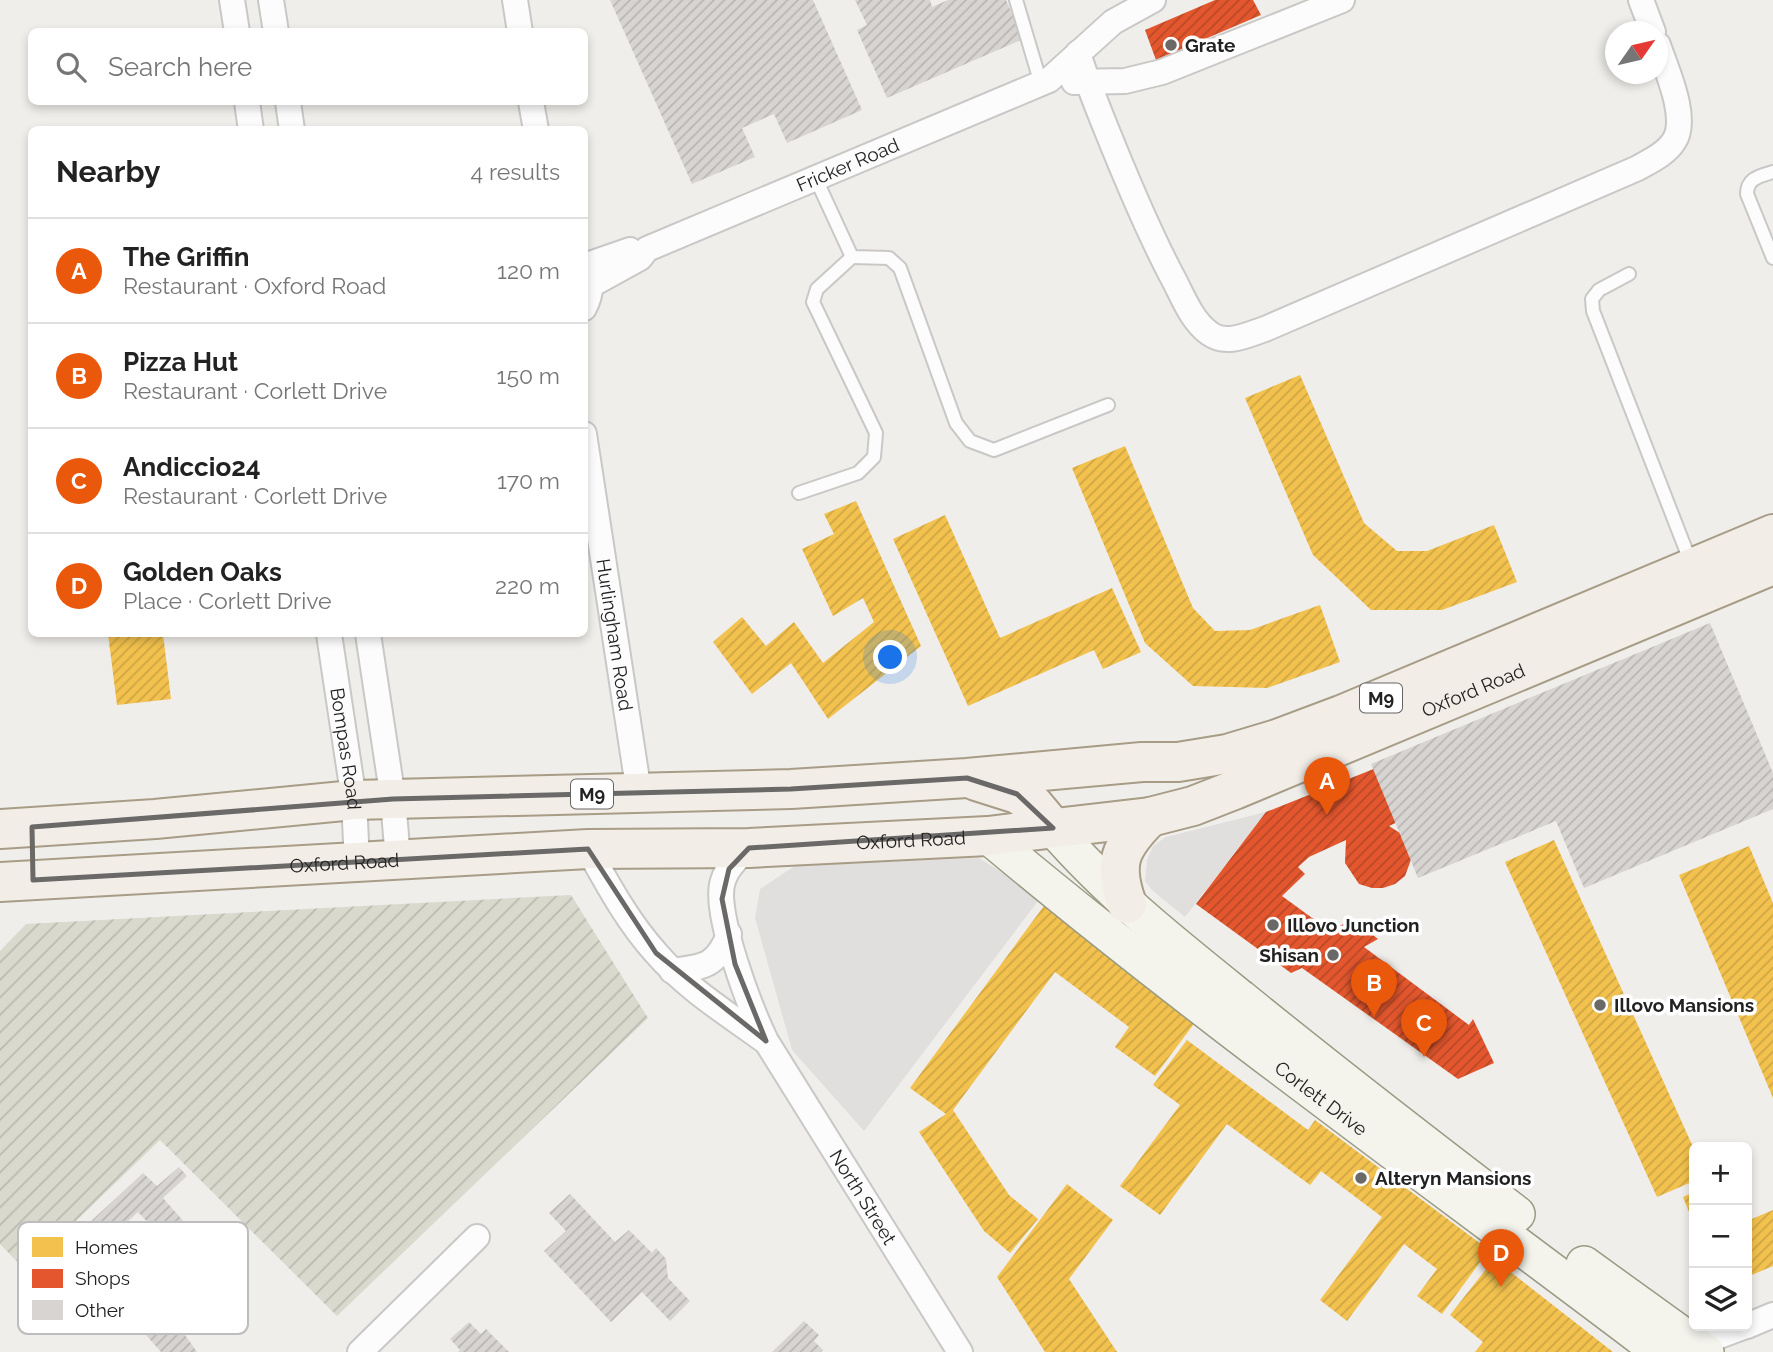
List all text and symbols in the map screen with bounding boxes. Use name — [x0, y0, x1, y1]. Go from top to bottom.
north arrow — [1605, 21, 1668, 84]
search box — [28, 28, 588, 105]
place label: Grate — [1185, 34, 1235, 56]
marker: Grate — [1163, 37, 1179, 53]
icon: search — [52, 48, 90, 86]
text: Search here — [108, 52, 252, 82]
street label: Fricker Road — [793, 133, 902, 196]
text: Nearby — [56, 154, 160, 189]
text: 4 results — [471, 158, 560, 185]
text: The Griffin — [123, 242, 249, 272]
text: A — [71, 257, 87, 284]
text: 120 m — [497, 257, 560, 284]
text: Restaurant · Oxford Road — [123, 272, 386, 299]
text: Pizza Hut — [123, 347, 238, 377]
text: B — [71, 362, 87, 389]
text: 150 m — [497, 362, 560, 389]
text: Restaurant · Corlett Drive — [123, 377, 387, 404]
text: Andiccio24 — [123, 452, 261, 482]
text: C — [71, 467, 87, 494]
text: 170 m — [497, 467, 560, 494]
text: Restaurant · Corlett Drive — [123, 482, 387, 509]
text: Golden Oaks — [123, 557, 282, 587]
street label: Hurlingham Road — [592, 557, 637, 712]
text: D — [71, 572, 87, 599]
text: 220 m — [495, 572, 560, 599]
text: Place · Corlett Drive — [123, 587, 332, 614]
your location — [873, 640, 907, 674]
street label: Oxford Road — [1418, 659, 1528, 721]
road number: M9 — [1360, 684, 1402, 712]
street label: Bompas Road — [326, 686, 365, 810]
pin: A — [1304, 757, 1350, 815]
road number: M9 — [571, 780, 613, 808]
street label: Oxford Road — [856, 826, 966, 854]
street label: Oxford Road — [289, 849, 400, 877]
place label: Illovo Junction — [1287, 914, 1420, 936]
marker: Illovo Junction — [1265, 917, 1281, 933]
place label: Shisan — [1259, 944, 1319, 966]
marker: Shisan — [1325, 947, 1341, 963]
pin: B — [1351, 959, 1397, 1017]
place label: Illovo Mansions — [1614, 994, 1754, 1016]
marker: Illovo Mansions — [1592, 997, 1608, 1013]
pin: C — [1401, 999, 1447, 1057]
street label: Corlett Drive — [1270, 1056, 1372, 1140]
map controls — [1689, 1142, 1752, 1331]
button: + — [1689, 1142, 1752, 1205]
street label: North Street — [825, 1145, 901, 1249]
place label: Alteryn Mansions — [1375, 1167, 1531, 1189]
marker: Alteryn Mansions — [1353, 1170, 1369, 1186]
button: − — [1689, 1205, 1752, 1268]
legend — [18, 1222, 248, 1334]
pin: D — [1478, 1229, 1524, 1287]
text: Homes — [75, 1236, 138, 1258]
text: Shops — [75, 1267, 130, 1289]
button: layers — [1689, 1268, 1752, 1331]
text: Other — [75, 1299, 125, 1321]

